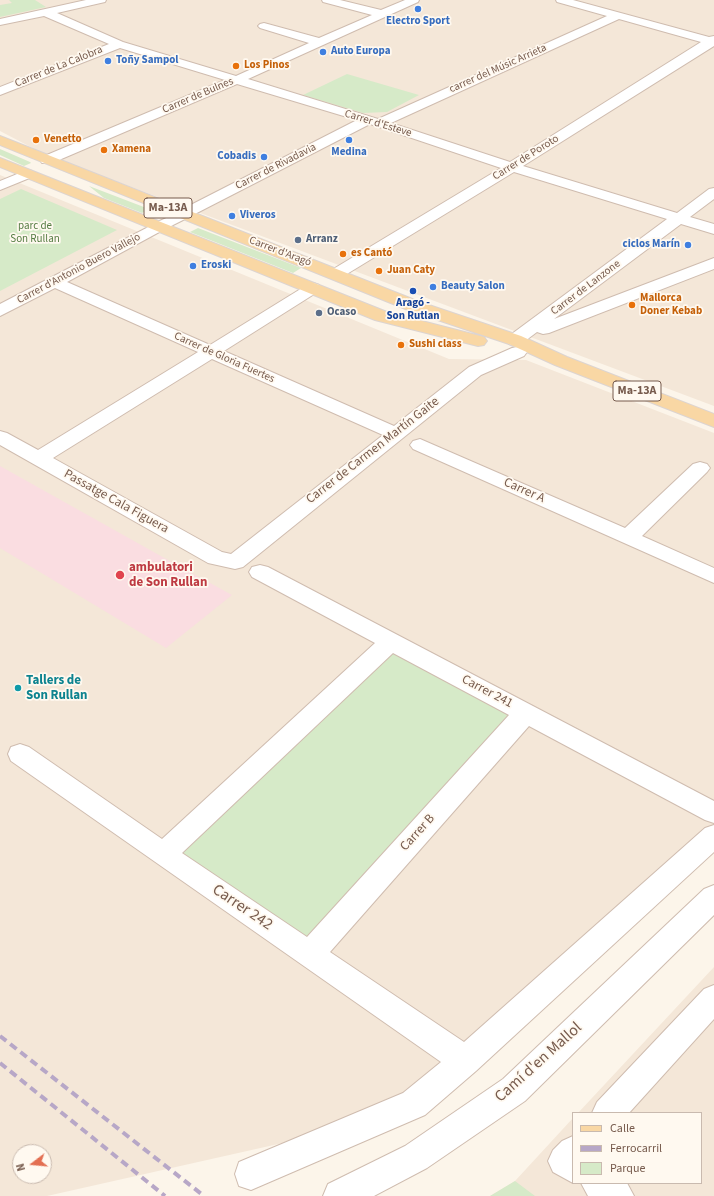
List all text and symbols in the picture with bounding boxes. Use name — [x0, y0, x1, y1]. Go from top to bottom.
marker: Electro Sport — [413, 4, 423, 14]
place label: Electro Sport — [386, 15, 450, 29]
street label: carrer del Músic Arrieta — [447, 42, 549, 96]
street label: Carrer de La Calobra — [13, 43, 105, 91]
place label: Auto Europa — [331, 45, 390, 59]
marker: Auto Europa — [318, 47, 328, 57]
place label: Toñy Sampol — [116, 54, 179, 68]
marker: Toñy Sampol — [103, 56, 113, 66]
place label: Los Pinos — [244, 59, 289, 73]
marker: Los Pinos — [231, 61, 241, 71]
street label: Carrer de Bulnes — [160, 75, 236, 117]
street label: Carrer d'Esteve — [343, 108, 413, 140]
street label: Carrer de Poroto — [490, 132, 562, 184]
place label: Venetto — [44, 133, 82, 147]
marker: Venetto — [31, 135, 41, 145]
marker: Medina — [344, 135, 354, 145]
street label: Carrer de Rivadavia — [233, 141, 319, 193]
place label: Xamena — [112, 143, 151, 157]
marker: Xamena — [99, 145, 109, 155]
place label: Medina — [331, 146, 367, 160]
place label: Cobadis — [217, 150, 256, 164]
marker: Cobadis — [259, 152, 269, 162]
road number: Ma-13A — [144, 198, 192, 218]
place label: Viveros — [240, 209, 276, 223]
marker: Viveros — [227, 211, 237, 221]
park label: parc de Son Rullan — [10, 220, 60, 246]
street label: Carrer d'Antonio Buero Vallejo — [15, 231, 143, 307]
place label: Arranz — [306, 233, 338, 247]
street label: Carrer d'Aragó — [247, 234, 313, 270]
marker: Arranz — [293, 235, 303, 245]
place label: ciclos Marín — [623, 238, 680, 252]
marker: ciclos Marín — [683, 240, 693, 250]
place label: es Cantó — [351, 247, 392, 261]
marker: es Cantó — [338, 249, 348, 259]
street label: Carrer de Lanzone — [549, 258, 623, 318]
place label: Eroski — [201, 259, 231, 273]
marker: Eroski — [188, 261, 198, 271]
place label: Juan Caty — [387, 264, 435, 278]
marker: Juan Caty — [374, 266, 384, 276]
place label: Beauty Salon — [441, 280, 505, 294]
marker: Beauty Salon — [428, 282, 438, 292]
marker: Aragó - Son Rutlan — [408, 286, 418, 296]
place label: Mallorca Doner Kebab — [640, 292, 702, 318]
place label: Aragó - Son Rutlan — [386, 297, 440, 323]
marker: Mallorca Doner Kebab — [627, 300, 637, 310]
place label: Ocaso — [327, 306, 356, 320]
marker: Ocaso — [314, 308, 324, 318]
street label: Carrer de Gloria Fuertes — [172, 330, 276, 386]
place label: Sushi class — [409, 338, 462, 352]
marker: Sushi class — [396, 340, 406, 350]
road number: Ma-13A — [613, 381, 661, 401]
street label: Carrer de Carmen Martín Gaite — [303, 394, 443, 508]
street label: Passatge Cala Figuera — [61, 467, 171, 537]
street label: Carrer A — [501, 475, 547, 507]
place label: ambulatori de Son Rullan — [129, 560, 207, 591]
marker: ambulatori de Son Rullan — [114, 569, 126, 581]
street label: Carrer 241 — [459, 672, 515, 712]
place label: Tallers de Son Rullan — [26, 673, 88, 704]
marker: Tallers de Son Rullan — [13, 683, 23, 693]
street label: Carrer B — [397, 811, 439, 855]
street label: Carrer 242 — [208, 881, 276, 935]
street label: Camí d'en Mallol — [492, 1019, 586, 1107]
legend — [572, 1112, 702, 1184]
text: Calle — [610, 1120, 635, 1137]
text: Ferrocarril — [610, 1140, 662, 1157]
north arrow — [12, 1144, 52, 1184]
text: Parque — [610, 1160, 646, 1177]
text: N — [13, 1162, 29, 1173]

